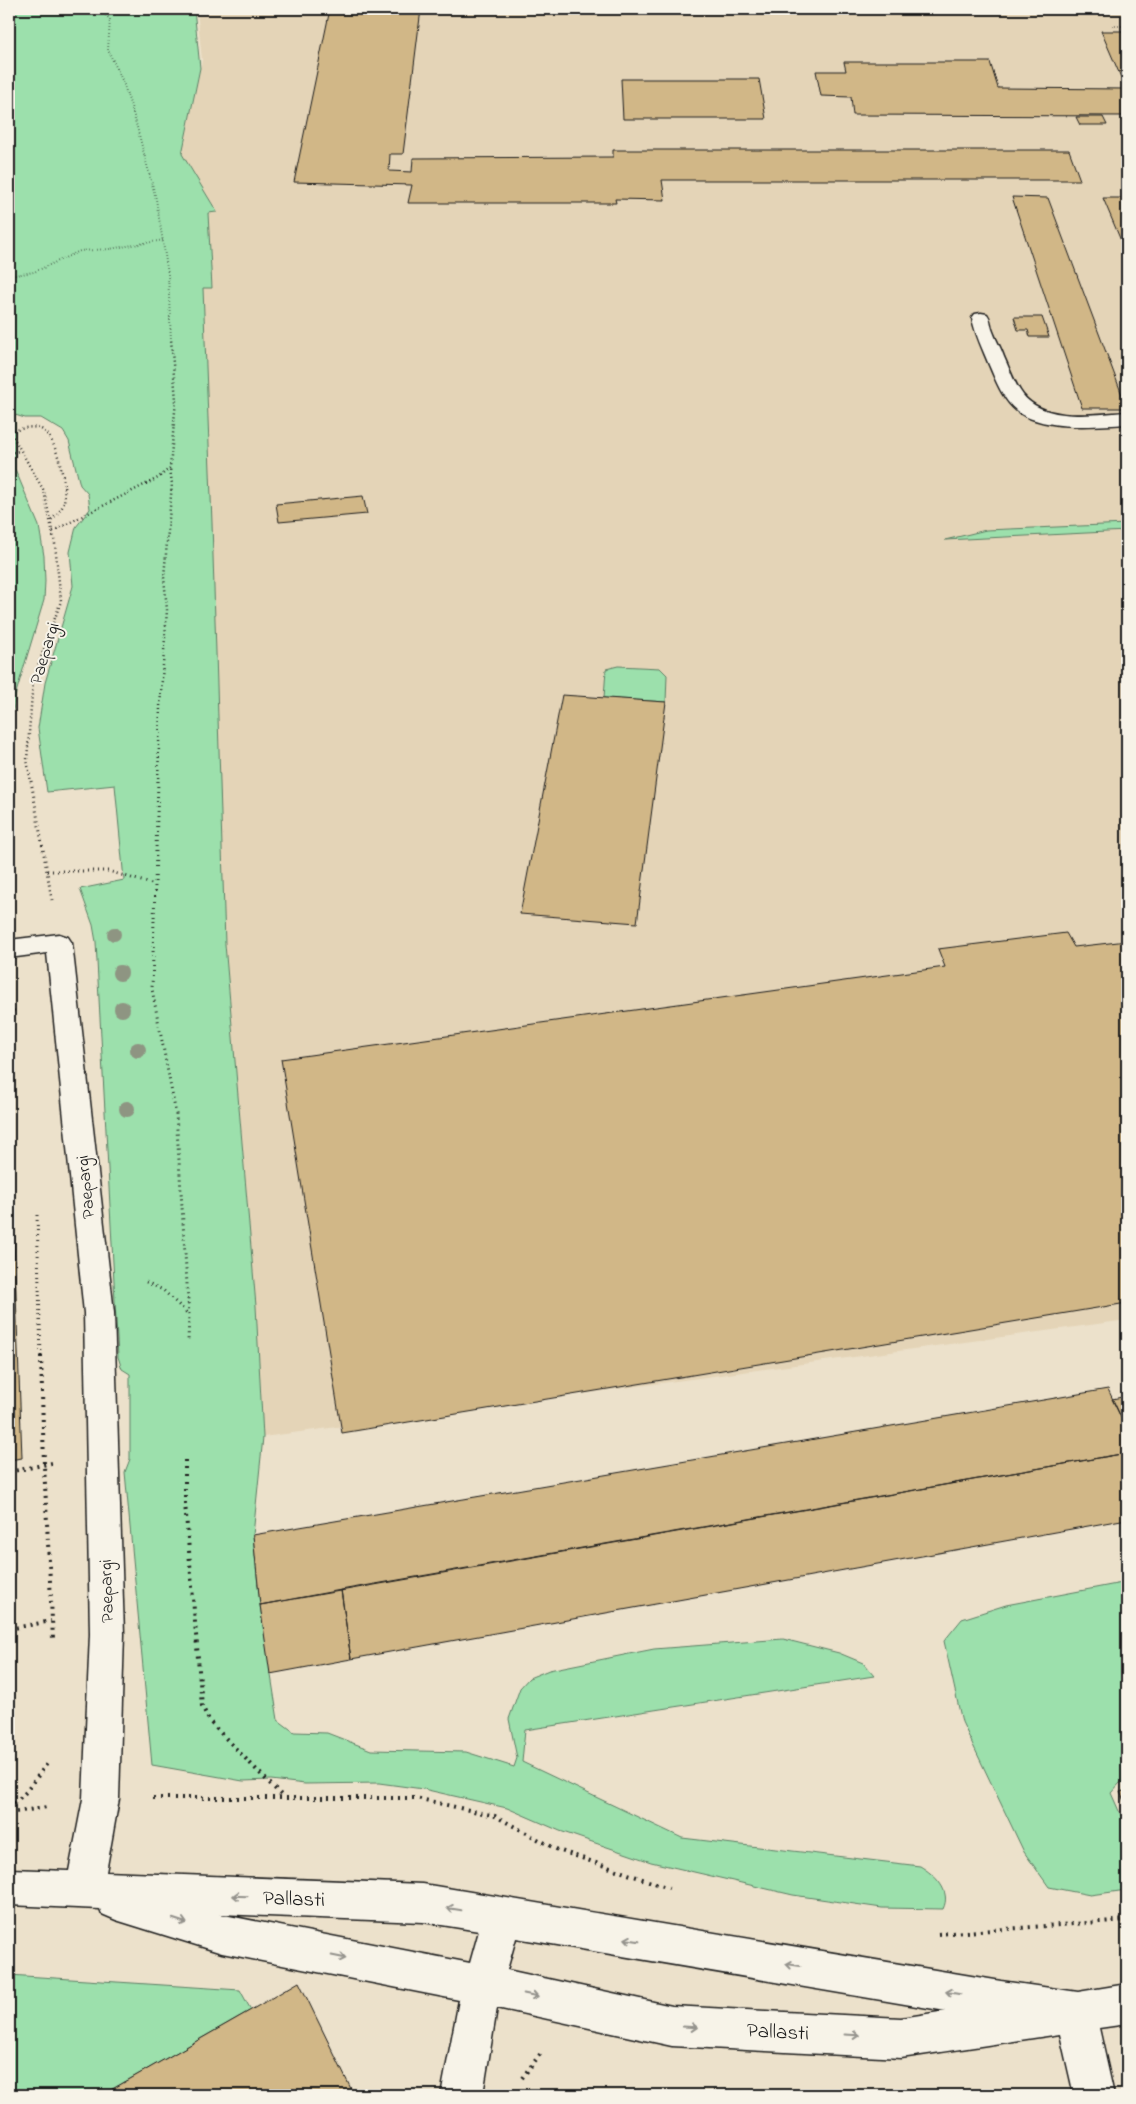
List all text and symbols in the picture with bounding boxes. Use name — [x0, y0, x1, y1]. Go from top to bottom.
street label: Paepargi — [24, 619, 69, 688]
street label: Paepargi — [71, 1154, 104, 1220]
street label: Paepargi — [94, 1559, 123, 1623]
street label: Pallasti — [262, 1884, 326, 1916]
one-way arrow — [232, 1892, 248, 1901]
one-way arrow — [447, 1903, 463, 1913]
one-way arrow — [172, 1917, 188, 1927]
one-way arrow — [625, 1934, 641, 1944]
one-way arrow — [330, 1953, 346, 1962]
one-way arrow — [785, 1959, 801, 1969]
one-way arrow — [945, 1987, 961, 1997]
one-way arrow — [522, 1991, 538, 2000]
street label: Pallasti — [746, 2016, 810, 2050]
one-way arrow — [682, 2022, 698, 2031]
one-way arrow — [844, 2031, 860, 2040]

